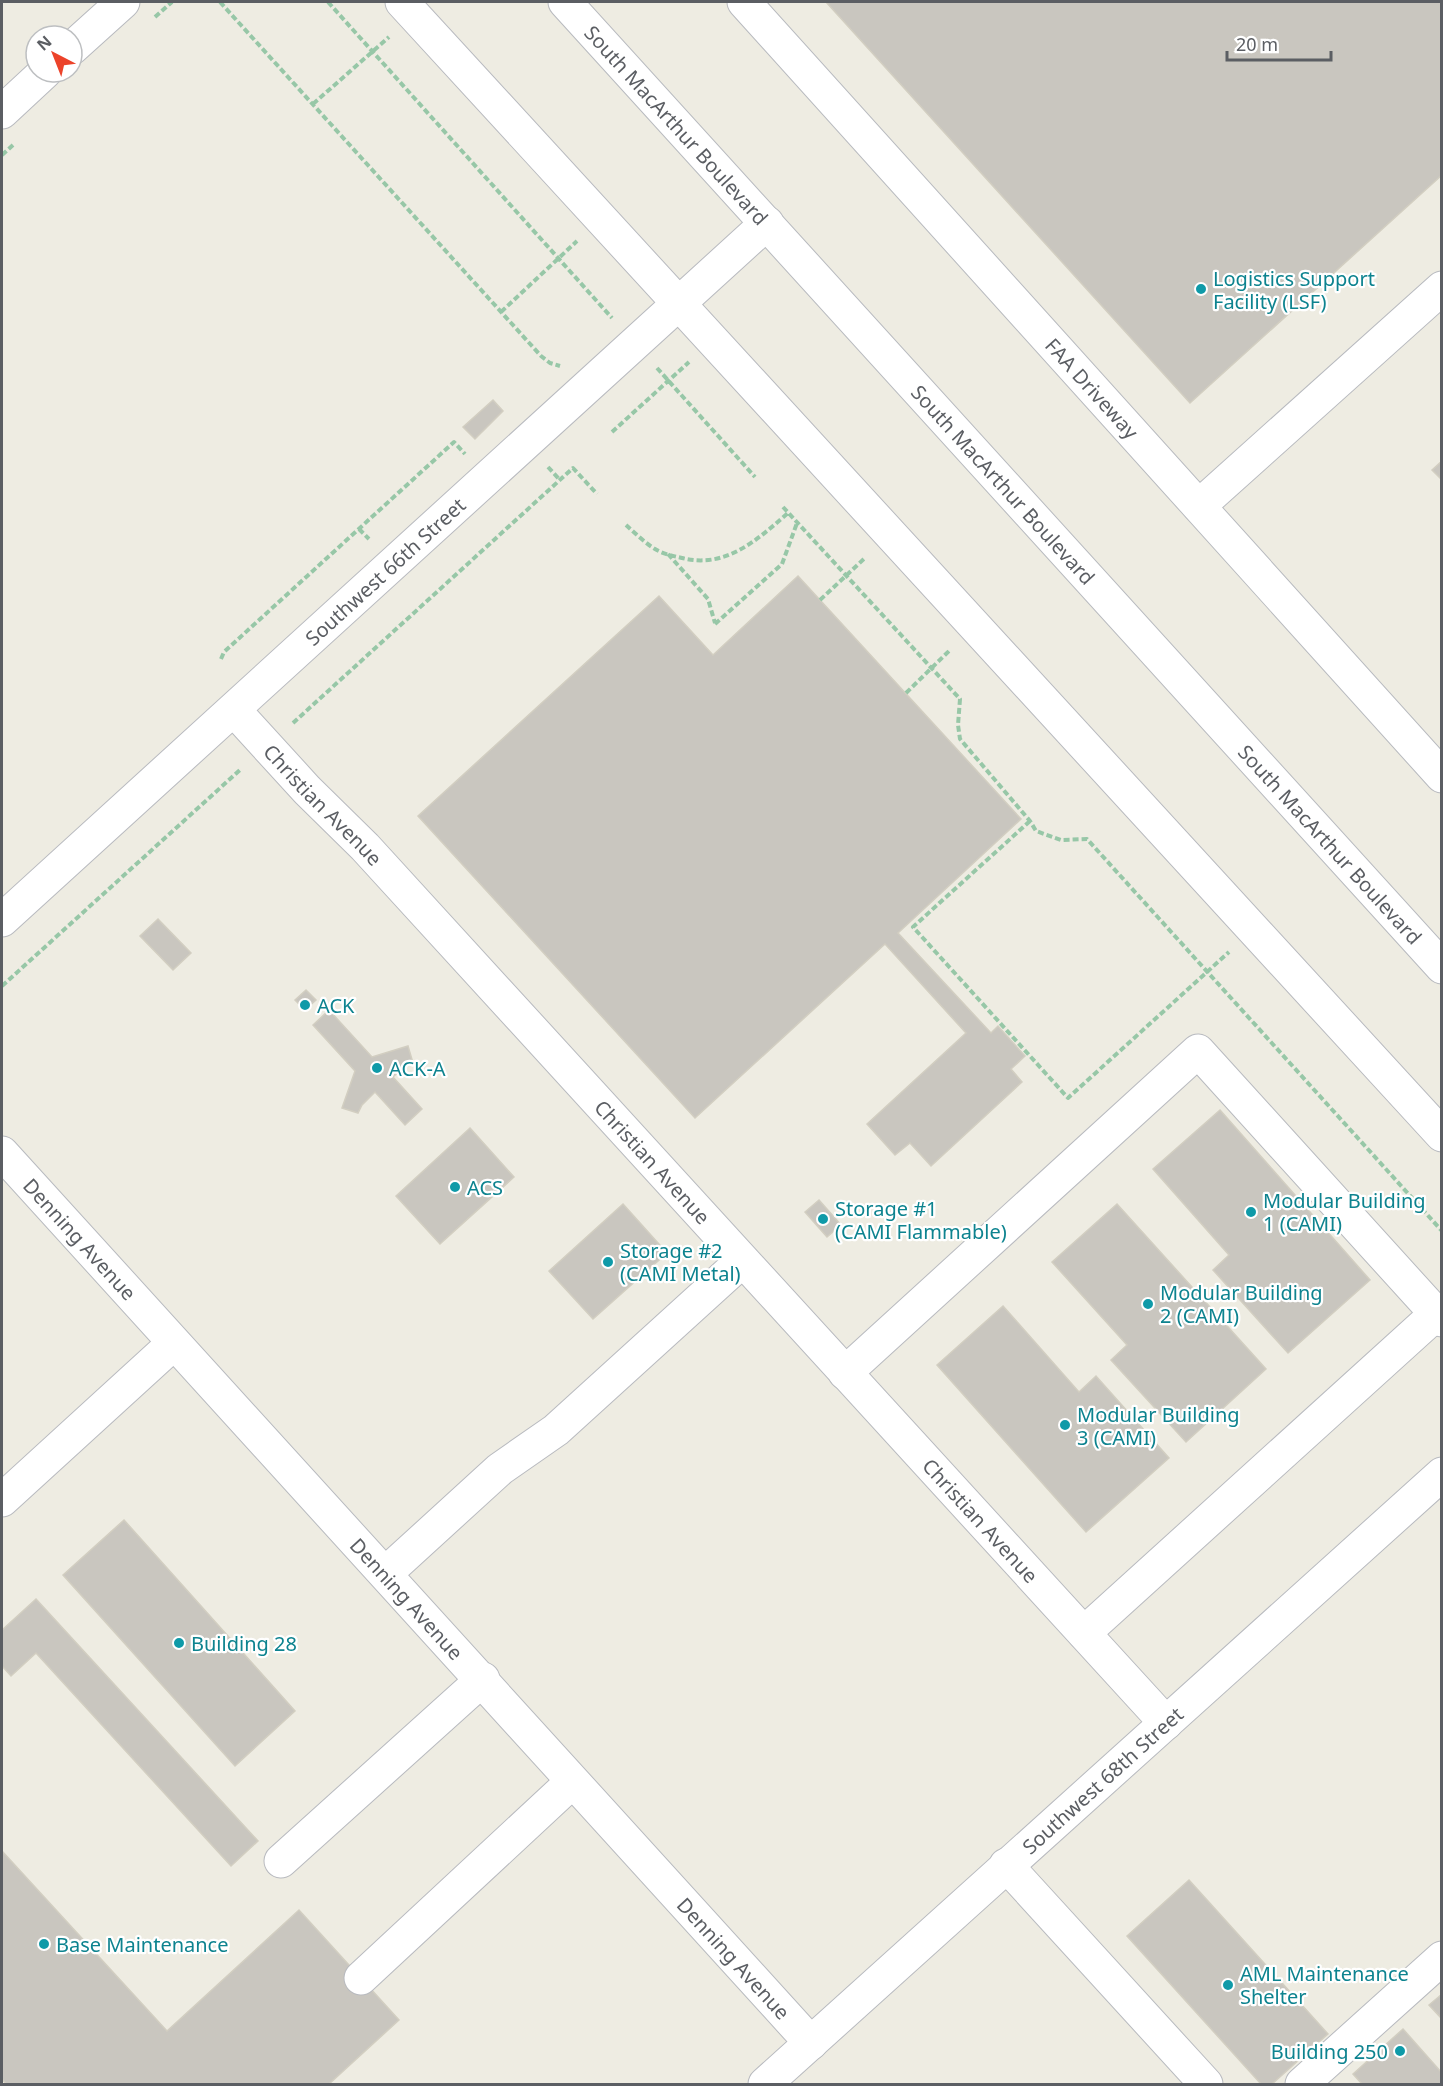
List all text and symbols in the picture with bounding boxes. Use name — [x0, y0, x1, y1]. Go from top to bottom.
street label: South MacArthur Boulevard — [579, 19, 774, 230]
north arrow — [24, 24, 84, 84]
scale bar — [1227, 24, 1330, 62]
text: N — [32, 30, 56, 55]
text: 20 m — [1236, 32, 1278, 56]
place label: Logistics Support Facility (LSF) — [1213, 265, 1375, 315]
marker: Logistics Support Facility (LSF) — [1194, 282, 1208, 296]
street label: FAA Driveway — [1040, 332, 1145, 445]
street label: South MacArthur Boulevard — [906, 379, 1101, 590]
street label: Southwest 66th Street — [299, 491, 471, 651]
street label: Christian Avenue — [258, 738, 389, 871]
street label: South MacArthur Boulevard — [1233, 739, 1428, 950]
place label: ACK — [317, 992, 355, 1019]
marker: ACK — [298, 998, 312, 1012]
place label: ACK-A — [389, 1055, 446, 1082]
marker: ACK-A — [370, 1061, 384, 1075]
street label: Christian Avenue — [589, 1094, 717, 1230]
street label: Denning Avenue — [18, 1172, 142, 1306]
place label: ACS — [467, 1174, 503, 1201]
marker: ACS — [448, 1180, 462, 1194]
place label: Modular Building 1 (CAMI) — [1263, 1187, 1426, 1237]
place label: Storage #1 (CAMI Flammable) — [835, 1195, 1007, 1245]
marker: Modular Building 1 (CAMI) — [1244, 1205, 1258, 1219]
marker: Storage #1 (CAMI Flammable) — [816, 1212, 830, 1226]
place label: Storage #2 (CAMI Metal) — [620, 1237, 741, 1287]
marker: Storage #2 (CAMI Metal) — [601, 1255, 615, 1269]
place label: Modular Building 2 (CAMI) — [1160, 1279, 1323, 1329]
marker: Modular Building 2 (CAMI) — [1141, 1297, 1155, 1311]
place label: Modular Building 3 (CAMI) — [1077, 1401, 1240, 1451]
marker: Modular Building 3 (CAMI) — [1058, 1418, 1072, 1432]
street label: Christian Avenue — [917, 1452, 1044, 1588]
street label: Denning Avenue — [344, 1532, 469, 1665]
place label: Building 28 — [191, 1630, 297, 1657]
marker: Building 28 — [172, 1636, 186, 1650]
street label: Southwest 68th Street — [1016, 1701, 1188, 1860]
street label: Denning Avenue — [671, 1891, 796, 2025]
place label: Base Maintenance — [56, 1931, 228, 1958]
marker: Base Maintenance — [37, 1937, 51, 1951]
place label: AML Maintenance Shelter — [1240, 1960, 1409, 2010]
marker: AML Maintenance Shelter — [1221, 1978, 1235, 1992]
place label: Building 250 — [1271, 2038, 1388, 2065]
marker: Building 250 — [1393, 2044, 1407, 2058]

